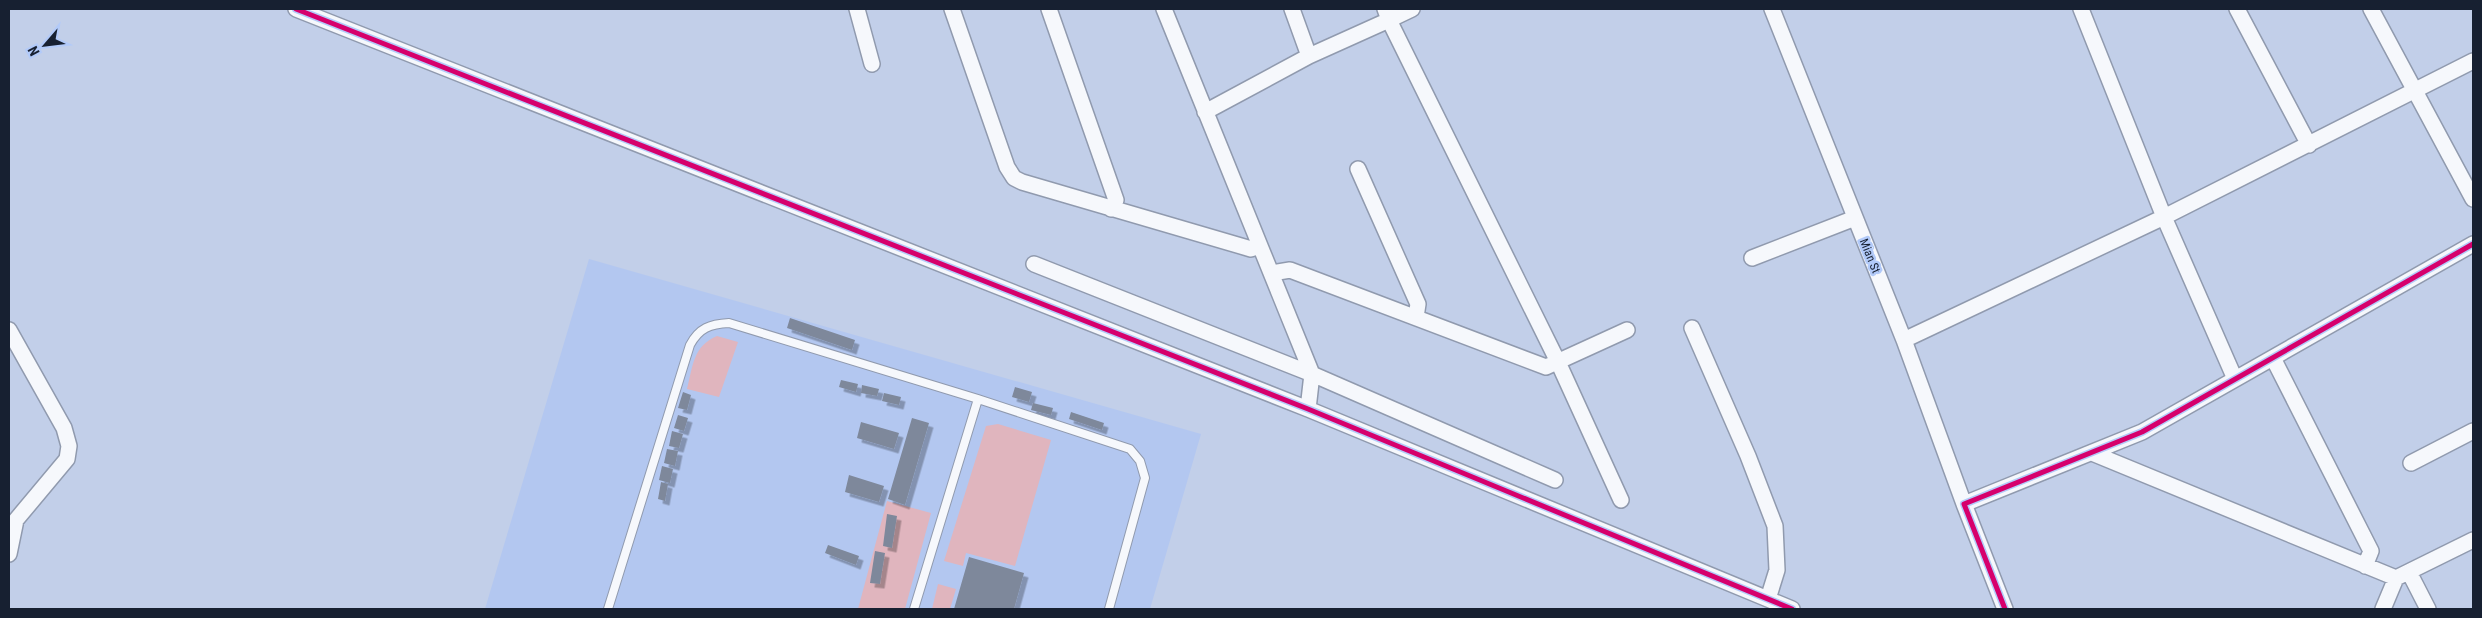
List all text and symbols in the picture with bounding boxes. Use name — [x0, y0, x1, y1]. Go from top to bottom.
north arrow — [20, 20, 70, 70]
text: N — [24, 44, 43, 59]
street label: Mian St — [1857, 237, 1883, 276]

